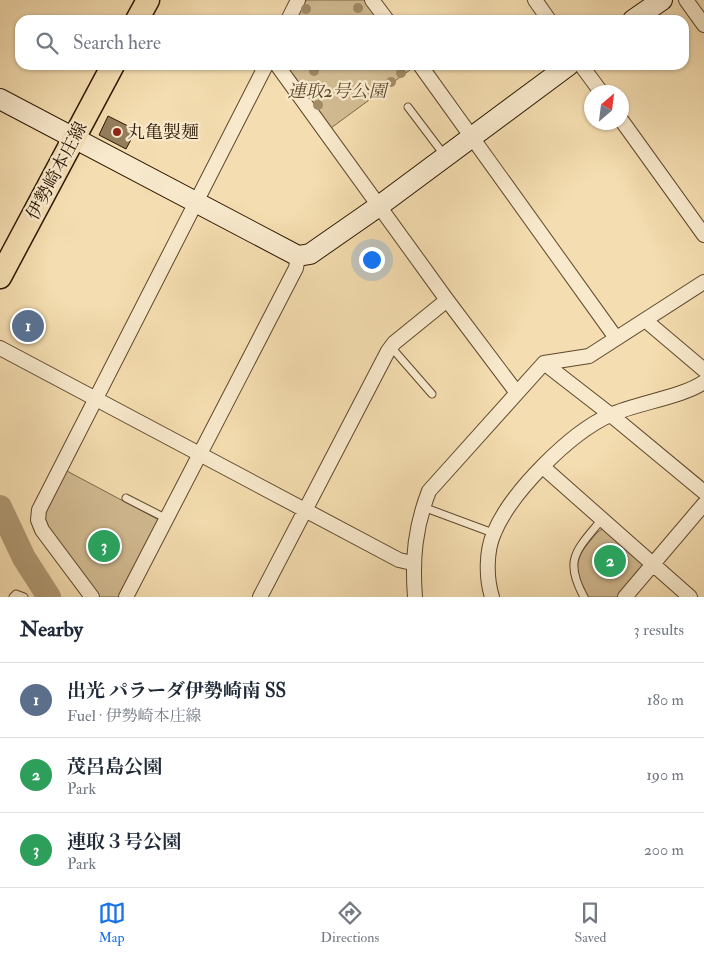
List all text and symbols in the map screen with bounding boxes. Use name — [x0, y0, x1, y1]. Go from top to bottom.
search box — [15, 15, 689, 70]
icon: search — [33, 29, 61, 57]
text: Search here — [73, 31, 161, 55]
park label: 連取2号公園 — [287, 80, 390, 103]
north arrow — [584, 85, 629, 130]
street label: 伊勢崎本庄線 — [21, 118, 93, 224]
place label: 丸亀製麺 — [127, 121, 199, 144]
marker: 丸亀製麺 — [111, 126, 123, 138]
your location — [359, 247, 385, 273]
pin: 1 — [12, 307, 44, 345]
pin: 3 — [88, 527, 120, 565]
pin: 2 — [594, 542, 626, 580]
text: Nearby — [20, 616, 83, 643]
text: 3 results — [633, 620, 684, 640]
text: 出光 パラーダ伊勢崎南 SS — [67, 679, 286, 703]
text: 1 — [33, 690, 39, 710]
text: 180 m — [647, 690, 684, 710]
text: Fuel · 伊勢崎本庄線 — [67, 706, 202, 726]
text: 茂呂島公園 — [67, 755, 162, 779]
text: 2 — [32, 765, 40, 785]
text: 190 m — [646, 765, 684, 785]
text: Park — [67, 779, 96, 799]
text: 連取３号公園 — [67, 830, 181, 854]
text: 3 — [33, 840, 39, 860]
text: 200 m — [644, 840, 684, 860]
text: Park — [67, 854, 96, 874]
tab: Map — [98, 899, 126, 946]
tab: Directions — [321, 899, 379, 946]
tab: Saved — [574, 899, 606, 946]

